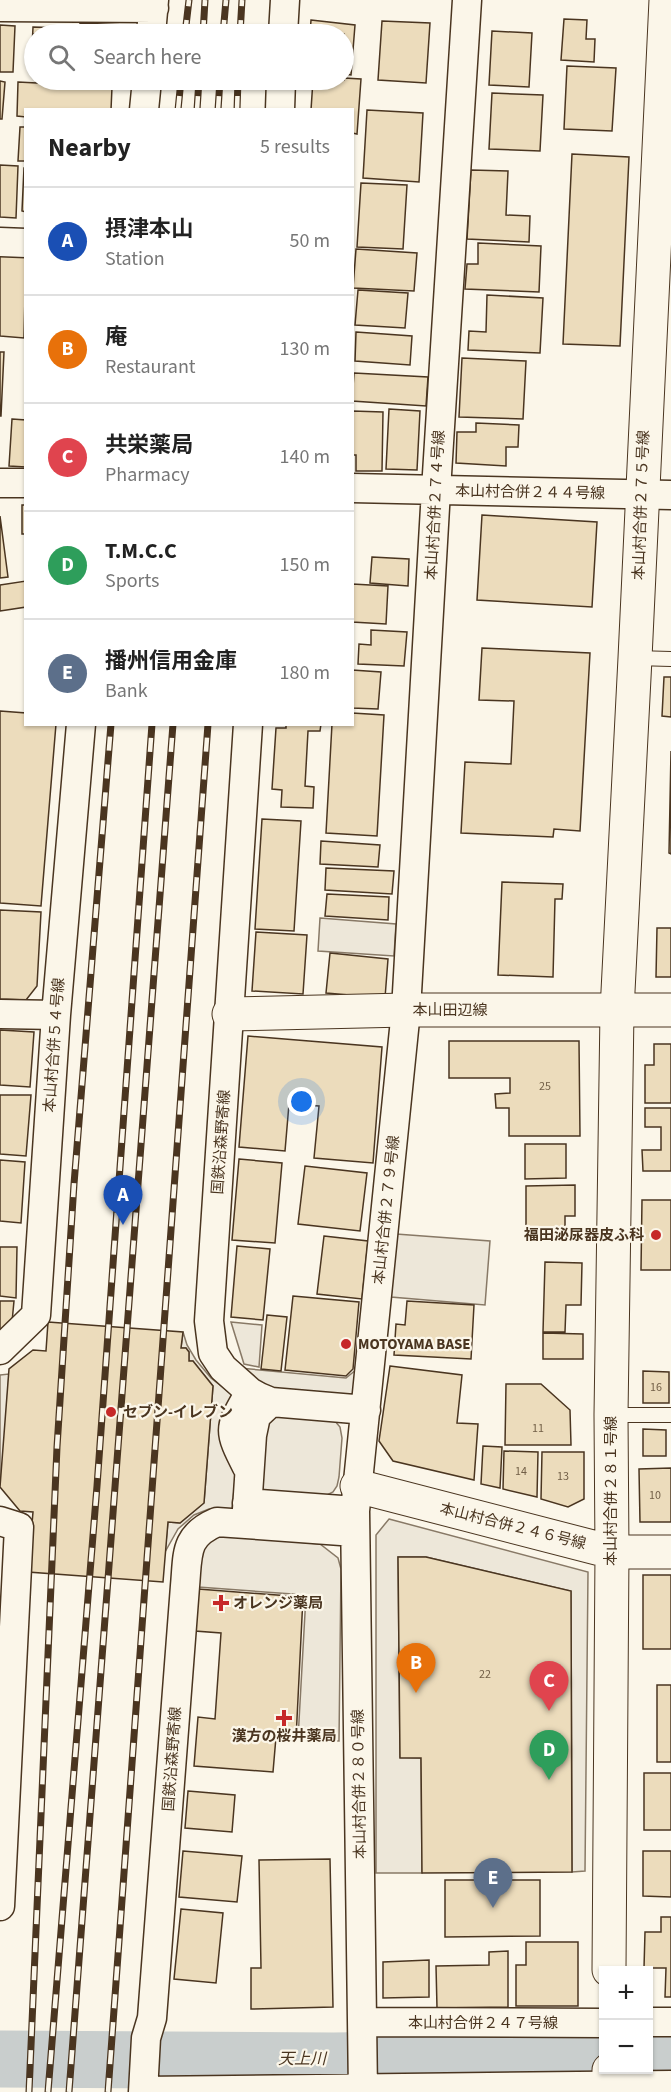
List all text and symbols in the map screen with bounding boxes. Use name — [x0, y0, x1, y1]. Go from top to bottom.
search box — [24, 24, 354, 90]
icon: search — [45, 41, 78, 74]
text: Search here — [93, 41, 201, 73]
text: Nearby — [48, 129, 131, 166]
text: 5 results — [260, 133, 330, 161]
text: 摂津本山 — [105, 213, 193, 245]
text: A — [62, 227, 73, 255]
text: 50 m — [290, 227, 330, 255]
text: Station — [105, 245, 165, 273]
text: 庵 — [105, 321, 127, 353]
text: B — [61, 335, 74, 363]
text: 130 m — [280, 335, 330, 363]
text: Restaurant — [105, 353, 196, 381]
text: 共栄薬局 — [105, 429, 193, 461]
street label: 本山村合併２７４号線 — [421, 430, 450, 580]
street label: 本山村合併２７５号線 — [628, 430, 655, 580]
text: C — [62, 443, 73, 471]
text: 140 m — [280, 443, 330, 471]
text: Pharmacy — [105, 461, 189, 489]
street label: 本山村合併２４４号線 — [455, 481, 605, 504]
text: T.M.C.C — [105, 535, 177, 567]
text: D — [61, 551, 74, 579]
text: 150 m — [280, 551, 330, 579]
text: Sports — [105, 567, 160, 595]
text: 播州信用金庫 — [105, 645, 237, 677]
text: E — [62, 659, 73, 687]
text: 180 m — [280, 659, 330, 687]
text: Bank — [105, 677, 148, 705]
street label: 本山村合併５４号線 — [39, 977, 70, 1113]
street label: 本山田辺線 — [412, 1000, 488, 1021]
house number: 25 — [539, 1078, 551, 1095]
your location — [287, 1087, 316, 1116]
street label: 国鉄沿森野寄線 — [207, 1089, 236, 1195]
street label: 本山村合併２７９号線 — [368, 1134, 405, 1286]
pin: A — [104, 1176, 142, 1225]
place label: 福田泌尿器皮ふ科 — [523, 1225, 644, 1246]
marker: 福田泌尿器皮ふ科 — [649, 1228, 663, 1242]
place label: MOTOYAMA BASE — [358, 1334, 471, 1355]
marker: MOTOYAMA BASE — [339, 1337, 353, 1351]
house number: 16 — [650, 1379, 662, 1396]
place label: セブン-イレブン — [123, 1402, 233, 1423]
marker: セブン-イレブン — [104, 1405, 118, 1419]
street label: 本山村合併２８１号線 — [601, 1416, 622, 1566]
house number: 11 — [532, 1420, 544, 1437]
house number: 14 — [515, 1463, 527, 1480]
house number: 13 — [557, 1468, 569, 1485]
house number: 10 — [649, 1487, 661, 1504]
street label: 本山村合併２４６号線 — [438, 1498, 588, 1555]
place label: オレンジ薬局 — [233, 1593, 323, 1614]
marker: オレンジ薬局 — [214, 1596, 228, 1610]
pin: B — [396, 1644, 436, 1693]
pin: C — [530, 1662, 568, 1711]
house number: 22 — [479, 1666, 491, 1683]
street label: 国鉄沿森野寄線 — [158, 1706, 187, 1812]
street label: 本山村合併２８０号線 — [348, 1709, 371, 1859]
marker: 漢方の桜井薬局 — [277, 1711, 291, 1725]
place label: 漢方の桜井薬局 — [231, 1726, 337, 1747]
pin: D — [530, 1730, 568, 1780]
pin: E — [474, 1858, 512, 1908]
map controls — [599, 1966, 653, 2074]
button: + — [599, 1966, 653, 2020]
street label: 本山村合併２４７号線 — [408, 2013, 558, 2034]
button: − — [599, 2020, 653, 2074]
water label: 天上川 — [278, 2048, 328, 2070]

